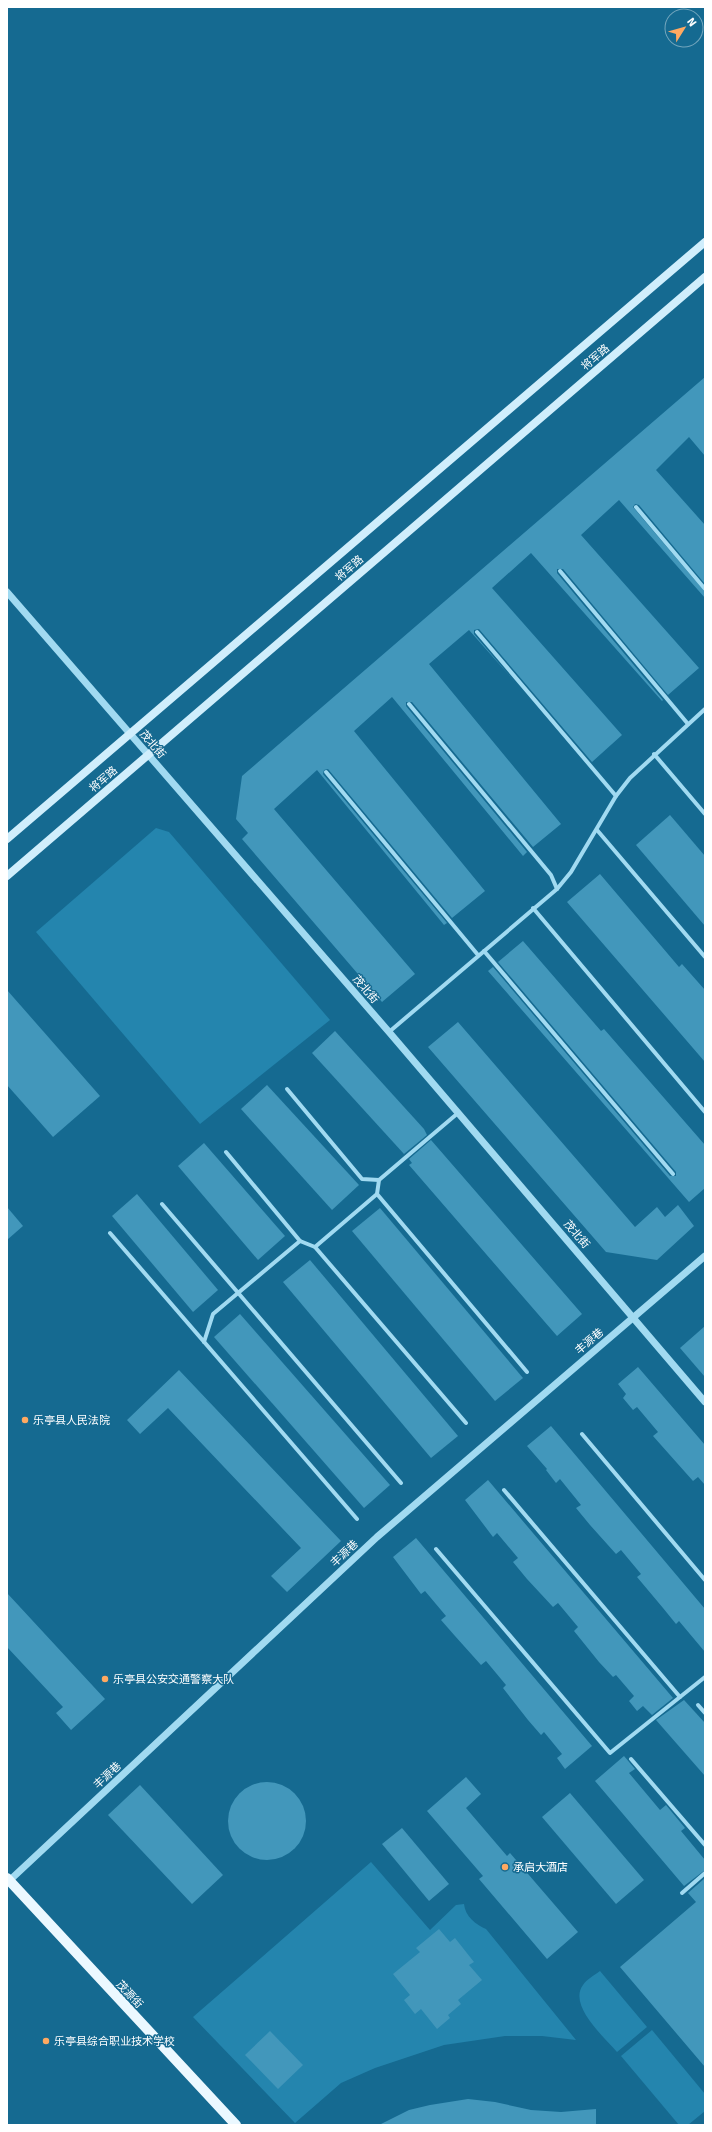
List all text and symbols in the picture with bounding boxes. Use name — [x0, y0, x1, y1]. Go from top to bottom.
north arrow — [664, 8, 704, 48]
text: N — [684, 15, 699, 29]
street label: 将军路 — [579, 342, 612, 373]
street label: 将军路 — [333, 553, 366, 584]
street label: 茂北街 — [137, 728, 168, 761]
street label: 将军路 — [87, 764, 120, 795]
street label: 茂北街 — [350, 973, 381, 1006]
street label: 茂北街 — [561, 1218, 592, 1251]
street label: 丰源巷 — [573, 1326, 606, 1357]
place label: 乐亭县人民法院 — [33, 1414, 110, 1427]
marker: 乐亭县人民法院 — [20, 1415, 30, 1425]
street label: 丰源巷 — [328, 1537, 361, 1569]
place label: 乐亭县公安交通警察大队 — [113, 1673, 234, 1686]
marker: 乐亭县公安交通警察大队 — [100, 1674, 110, 1684]
street label: 丰源巷 — [91, 1759, 124, 1791]
place label: 承启大酒店 — [513, 1861, 568, 1874]
marker: 承启大酒店 — [500, 1862, 510, 1872]
street label: 茂源街 — [114, 1978, 146, 2011]
place label: 乐亭县综合职业技术学校 — [54, 2035, 175, 2048]
marker: 乐亭县综合职业技术学校 — [41, 2036, 51, 2046]

